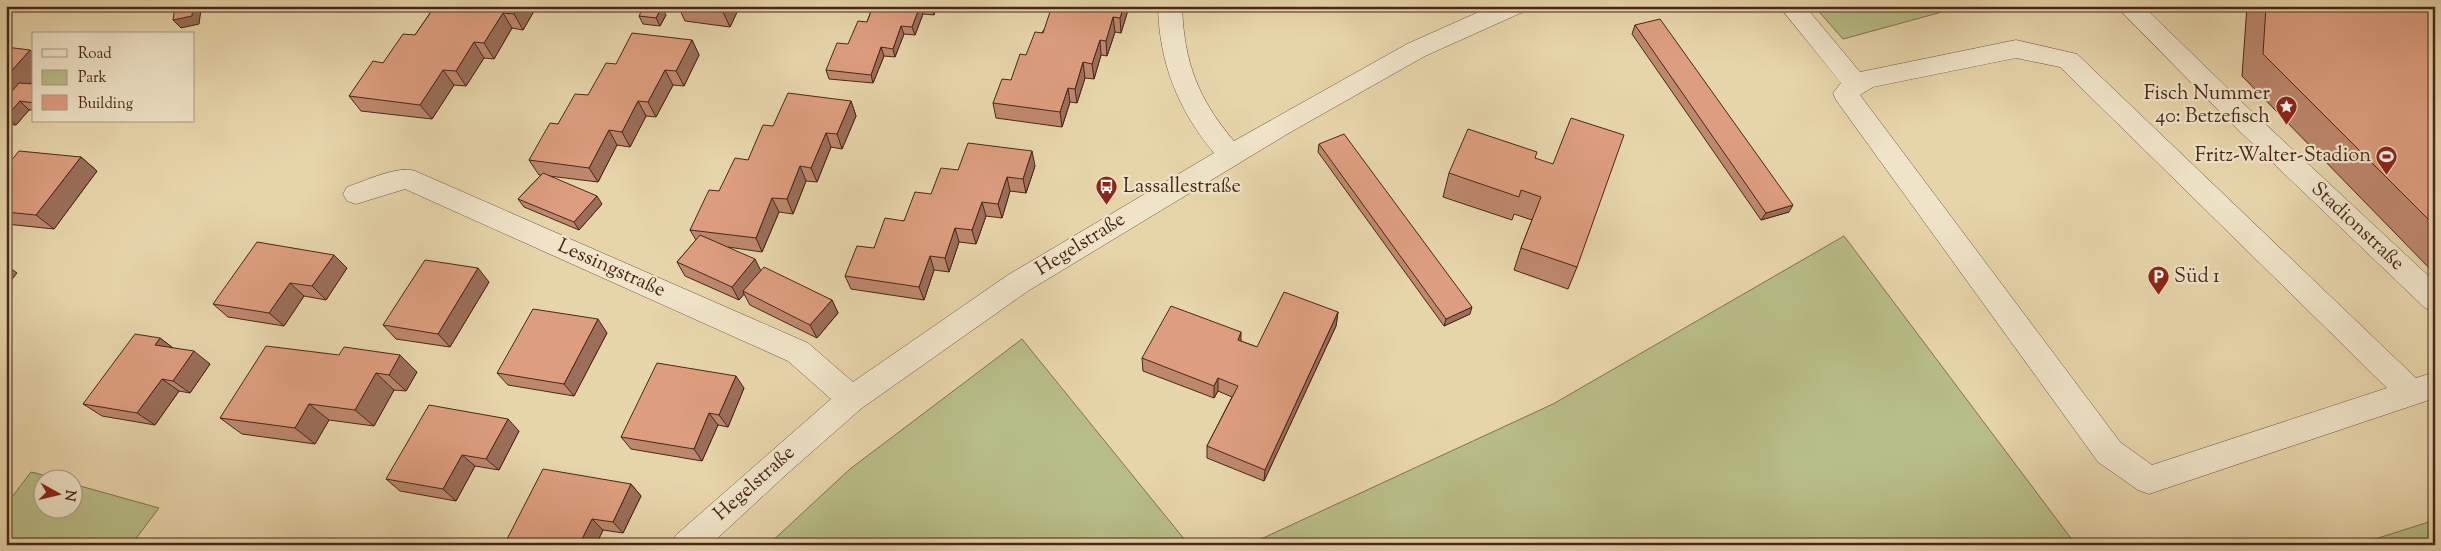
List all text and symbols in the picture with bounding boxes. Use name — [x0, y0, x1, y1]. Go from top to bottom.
legend — [32, 32, 195, 122]
text: Road — [78, 44, 112, 65]
text: Park — [78, 68, 107, 89]
place label: Fisch Nummer 40: Betzefisch — [2144, 80, 2270, 132]
text: Building — [78, 94, 133, 115]
place icon: Fisch Nummer 40: Betzefisch — [2274, 94, 2298, 125]
place label: Fritz-Walter-Stadion — [2195, 142, 2371, 171]
sports icon: Fritz-Walter-Stadion — [2375, 144, 2399, 175]
place label: Lassallestraße — [1123, 173, 1241, 202]
bus stop icon: Lassallestraße — [1095, 175, 1119, 206]
street label: Stadionstraße — [2304, 176, 2410, 278]
street label: Hegelstraße — [1031, 206, 1131, 284]
street label: Lessingstraße — [552, 232, 670, 306]
place label: Süd 1 — [2174, 263, 2220, 292]
parking icon: Süd 1 — [2146, 265, 2170, 296]
street label: Hegelstraße — [708, 439, 802, 529]
north arrow — [32, 468, 82, 518]
text: N — [58, 489, 80, 502]

